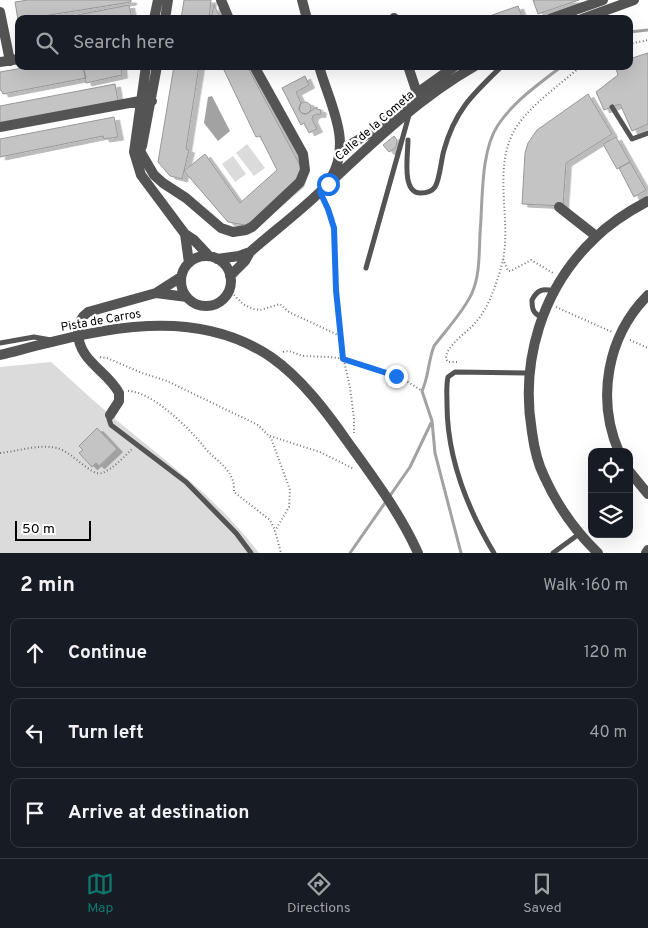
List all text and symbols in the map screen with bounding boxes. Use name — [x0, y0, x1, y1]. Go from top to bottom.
search box — [15, 15, 633, 70]
icon: search — [33, 29, 61, 57]
text: Search here — [73, 31, 175, 55]
street label: Calle de la Cometa — [332, 87, 418, 165]
route start — [317, 173, 340, 196]
street label: Pista de Carros — [60, 306, 142, 336]
route end — [385, 365, 408, 388]
map controls — [588, 448, 633, 538]
button: locate — [588, 448, 633, 493]
button: layers — [588, 493, 633, 538]
scale bar — [15, 518, 91, 541]
text: 50 m — [22, 521, 55, 538]
text: 2 min — [20, 572, 75, 599]
text: Walk · 160 m — [543, 576, 628, 596]
icon: ahead — [21, 639, 49, 667]
text: Continue — [68, 641, 147, 665]
text: 120 m — [584, 643, 627, 663]
icon: left — [21, 719, 49, 747]
text: Turn left — [68, 721, 144, 745]
text: 40 m — [589, 723, 627, 743]
icon: arrive — [21, 799, 49, 827]
text: Arrive at destination — [68, 801, 249, 825]
tab: Map — [86, 870, 114, 917]
tab: Directions — [287, 870, 351, 917]
tab: Saved — [523, 870, 562, 917]

